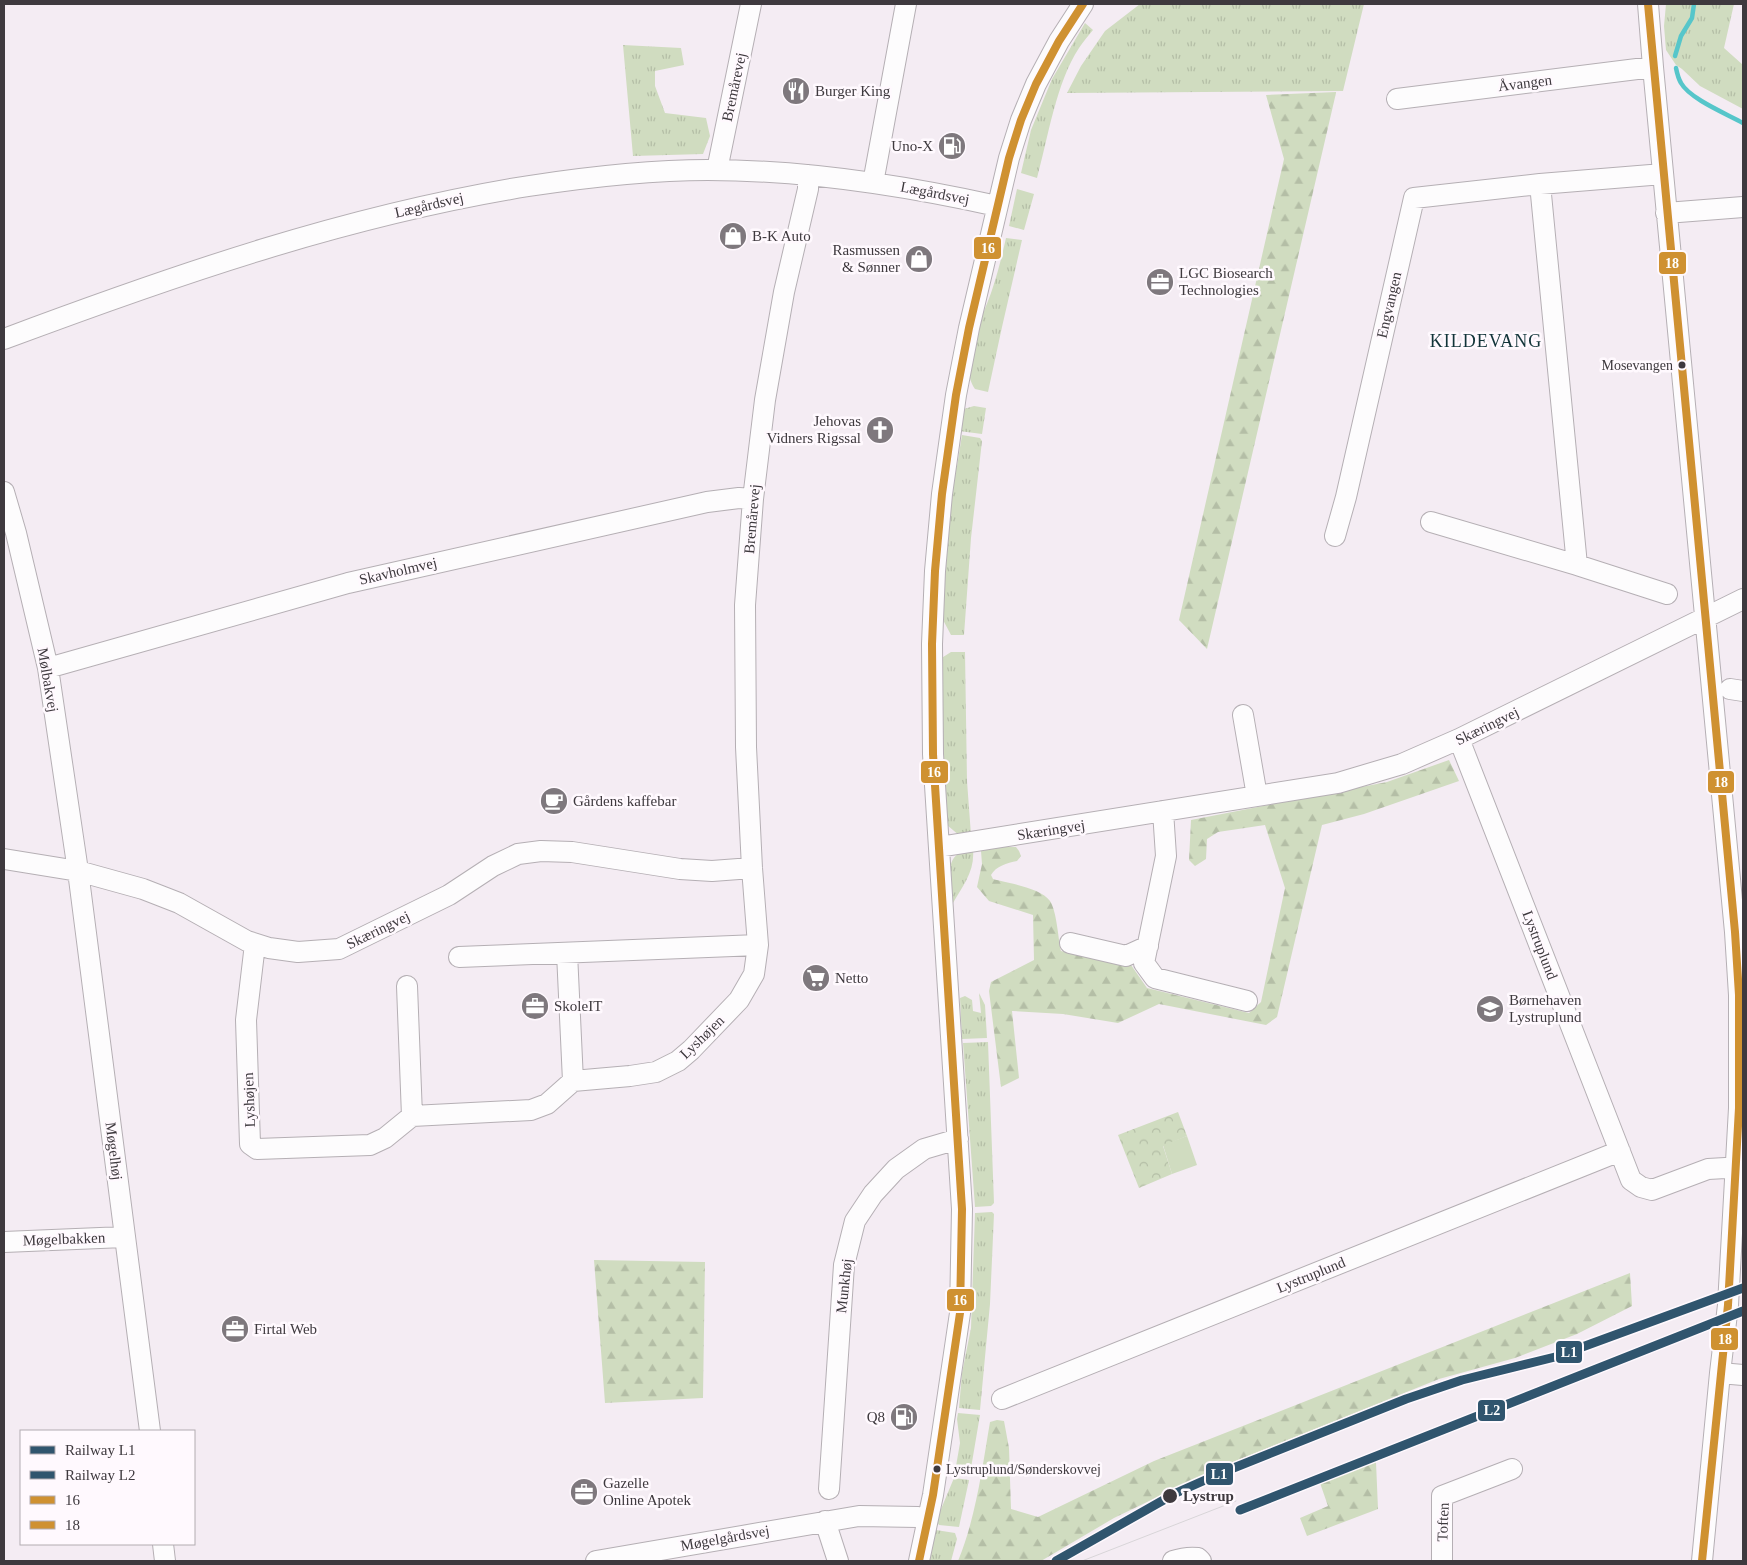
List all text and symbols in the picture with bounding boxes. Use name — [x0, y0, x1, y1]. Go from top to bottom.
street label: Bremårevej — [719, 51, 749, 123]
street label: Åvangen — [1497, 72, 1553, 94]
restaurant icon: Burger King — [781, 76, 811, 106]
place label: Burger King — [815, 83, 891, 99]
fuel station icon: Uno-X — [937, 131, 967, 161]
place label: Uno-X — [891, 138, 933, 154]
street label: Lægårdsvej — [899, 178, 971, 208]
street label: Lægårdsvej — [393, 189, 465, 221]
shop icon: B-K Auto — [718, 221, 748, 251]
place label: B-K Auto — [752, 228, 811, 244]
line badge: 16 — [973, 236, 1002, 260]
text: 16 — [981, 241, 995, 256]
place label: Rasmussen & Sønner — [833, 242, 901, 275]
shop icon: Rasmussen & Sønner — [904, 244, 934, 274]
line badge: 18 — [1658, 251, 1687, 275]
text: 18 — [1665, 256, 1679, 271]
place label: LGC Biosearch Technologies — [1179, 265, 1273, 298]
office icon: LGC Biosearch Technologies — [1145, 267, 1175, 297]
street label: Engvangen — [1374, 270, 1404, 340]
district label: KILDEVANG — [1430, 331, 1542, 351]
place label: Mosevangen — [1601, 358, 1673, 373]
marker: Mosevangen — [1677, 360, 1687, 370]
place label: Jehovas Vidners Rigssal — [766, 413, 861, 446]
church icon: Jehovas Vidners Rigssal — [865, 415, 895, 445]
street label: Bremårevej — [741, 483, 763, 555]
street label: Skavholmvej — [358, 554, 438, 588]
street label: Mølbakvej — [34, 647, 62, 713]
street label: Skæringvej — [1453, 704, 1521, 748]
line badge: 16 — [920, 760, 949, 784]
text: 16 — [927, 765, 941, 780]
line badge: 18 — [1707, 770, 1735, 794]
text: 18 — [1714, 775, 1728, 790]
cafe icon: Gårdens kaffebar — [539, 786, 569, 816]
place label: Gårdens kaffebar — [573, 793, 676, 809]
street label: Skæringvej — [1016, 817, 1086, 843]
street label: Skæringvej — [344, 908, 412, 952]
street label: Lystruplund — [1520, 908, 1561, 982]
supermarket icon: Netto — [801, 963, 831, 993]
place label: Netto — [835, 970, 868, 986]
office icon: SkoleIT — [520, 991, 550, 1021]
place label: Børnehaven Lystruplund — [1509, 992, 1582, 1025]
school or university icon: Børnehaven Lystruplund — [1475, 994, 1505, 1024]
place label: SkoleIT — [554, 998, 602, 1014]
street label: Lyshøjen — [677, 1012, 728, 1062]
street label: Lyshøjen — [240, 1072, 258, 1128]
street label: Møgelhøj — [103, 1121, 125, 1181]
street label: Møgelbakken — [23, 1230, 106, 1248]
street label: Lystruplund — [1274, 1254, 1348, 1296]
street label: Munkhøj — [833, 1258, 855, 1314]
line badge: 16 — [946, 1288, 975, 1312]
text: 16 — [953, 1293, 967, 1308]
office icon: Firtal Web — [220, 1314, 250, 1344]
place label: Firtal Web — [254, 1321, 317, 1337]
line badge: 18 — [1710, 1327, 1739, 1351]
text: 18 — [1718, 1332, 1732, 1347]
line badge: L1 — [1555, 1340, 1583, 1364]
text: L1 — [1561, 1345, 1577, 1360]
line badge: L2 — [1477, 1399, 1506, 1422]
fuel station icon: Q8 — [889, 1402, 919, 1432]
text: L2 — [1484, 1403, 1500, 1418]
place label: Q8 — [867, 1409, 885, 1425]
legend — [20, 1430, 195, 1545]
text: Railway L1 — [65, 1442, 135, 1458]
place label: Lystruplund/Sønderskovvej — [946, 1462, 1101, 1477]
line badge: L1 — [1205, 1462, 1234, 1486]
marker: Lystruplund/Sønderskovvej — [932, 1464, 942, 1474]
text: Railway L2 — [65, 1467, 135, 1483]
text: L1 — [1211, 1467, 1227, 1482]
place label: Gazelle Online Apotek — [603, 1475, 691, 1508]
office icon: Gazelle Online Apotek — [569, 1477, 599, 1507]
marker: Lystrup — [1161, 1487, 1179, 1505]
place label: Lystrup — [1183, 1488, 1234, 1504]
text: 16 — [65, 1492, 81, 1508]
street label: Toften — [1434, 1502, 1452, 1542]
text: 18 — [65, 1517, 80, 1533]
street label: Møgelgårdsvej — [679, 1522, 771, 1554]

